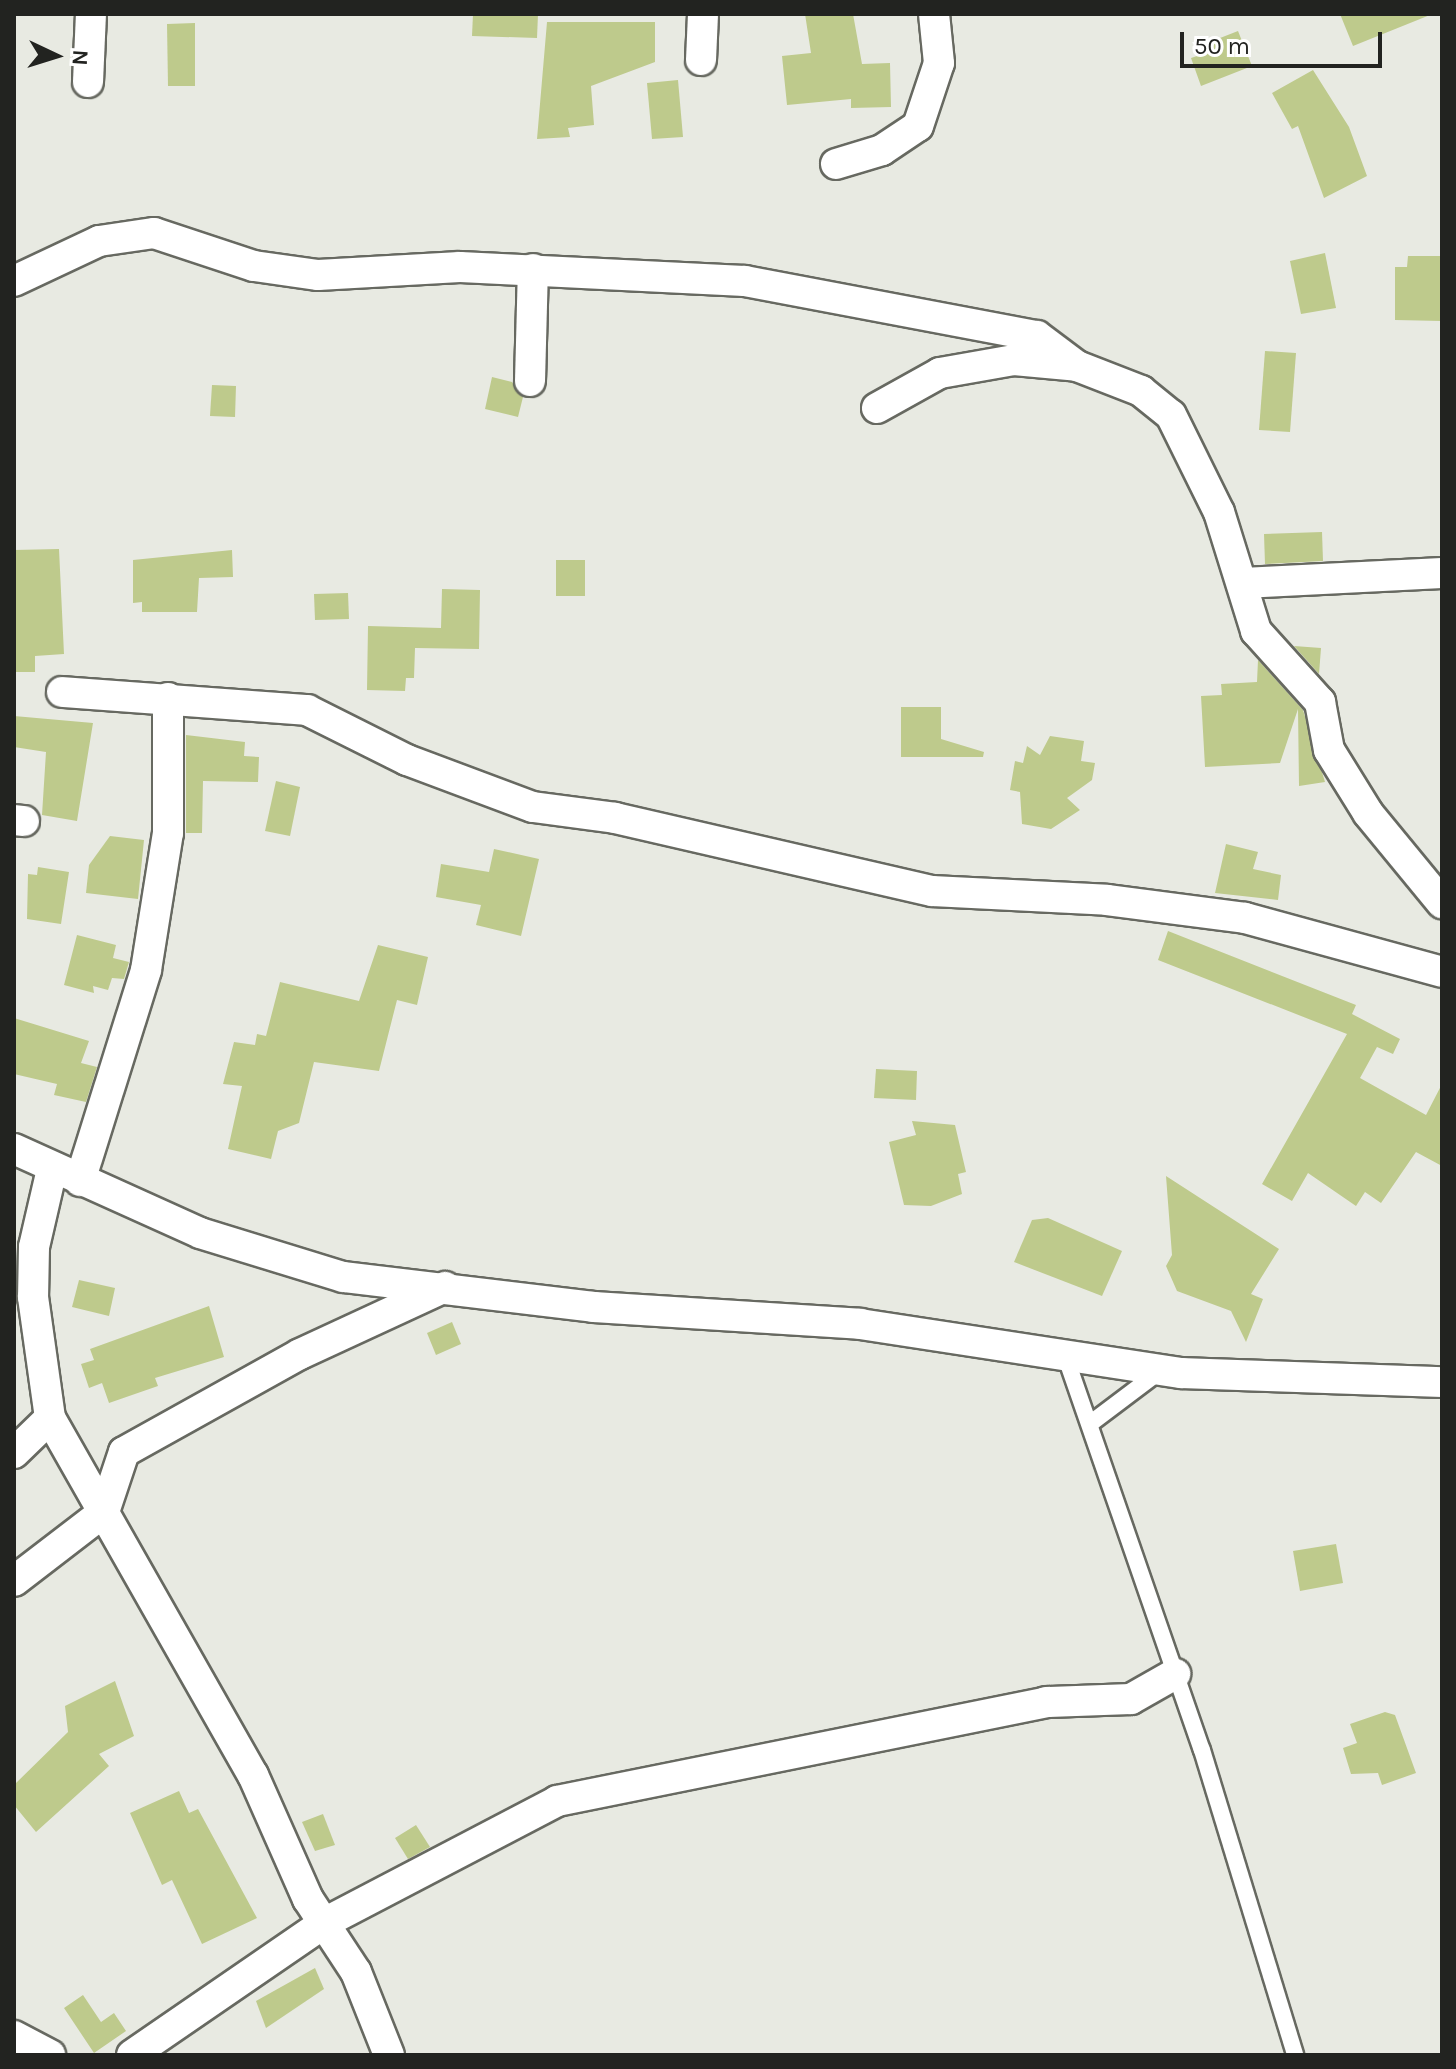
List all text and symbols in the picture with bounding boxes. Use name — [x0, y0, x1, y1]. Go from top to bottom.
north arrow — [16, 16, 96, 96]
scale bar — [1184, 16, 1386, 66]
text: 50 m — [1194, 32, 1250, 60]
text: N — [66, 49, 93, 66]

